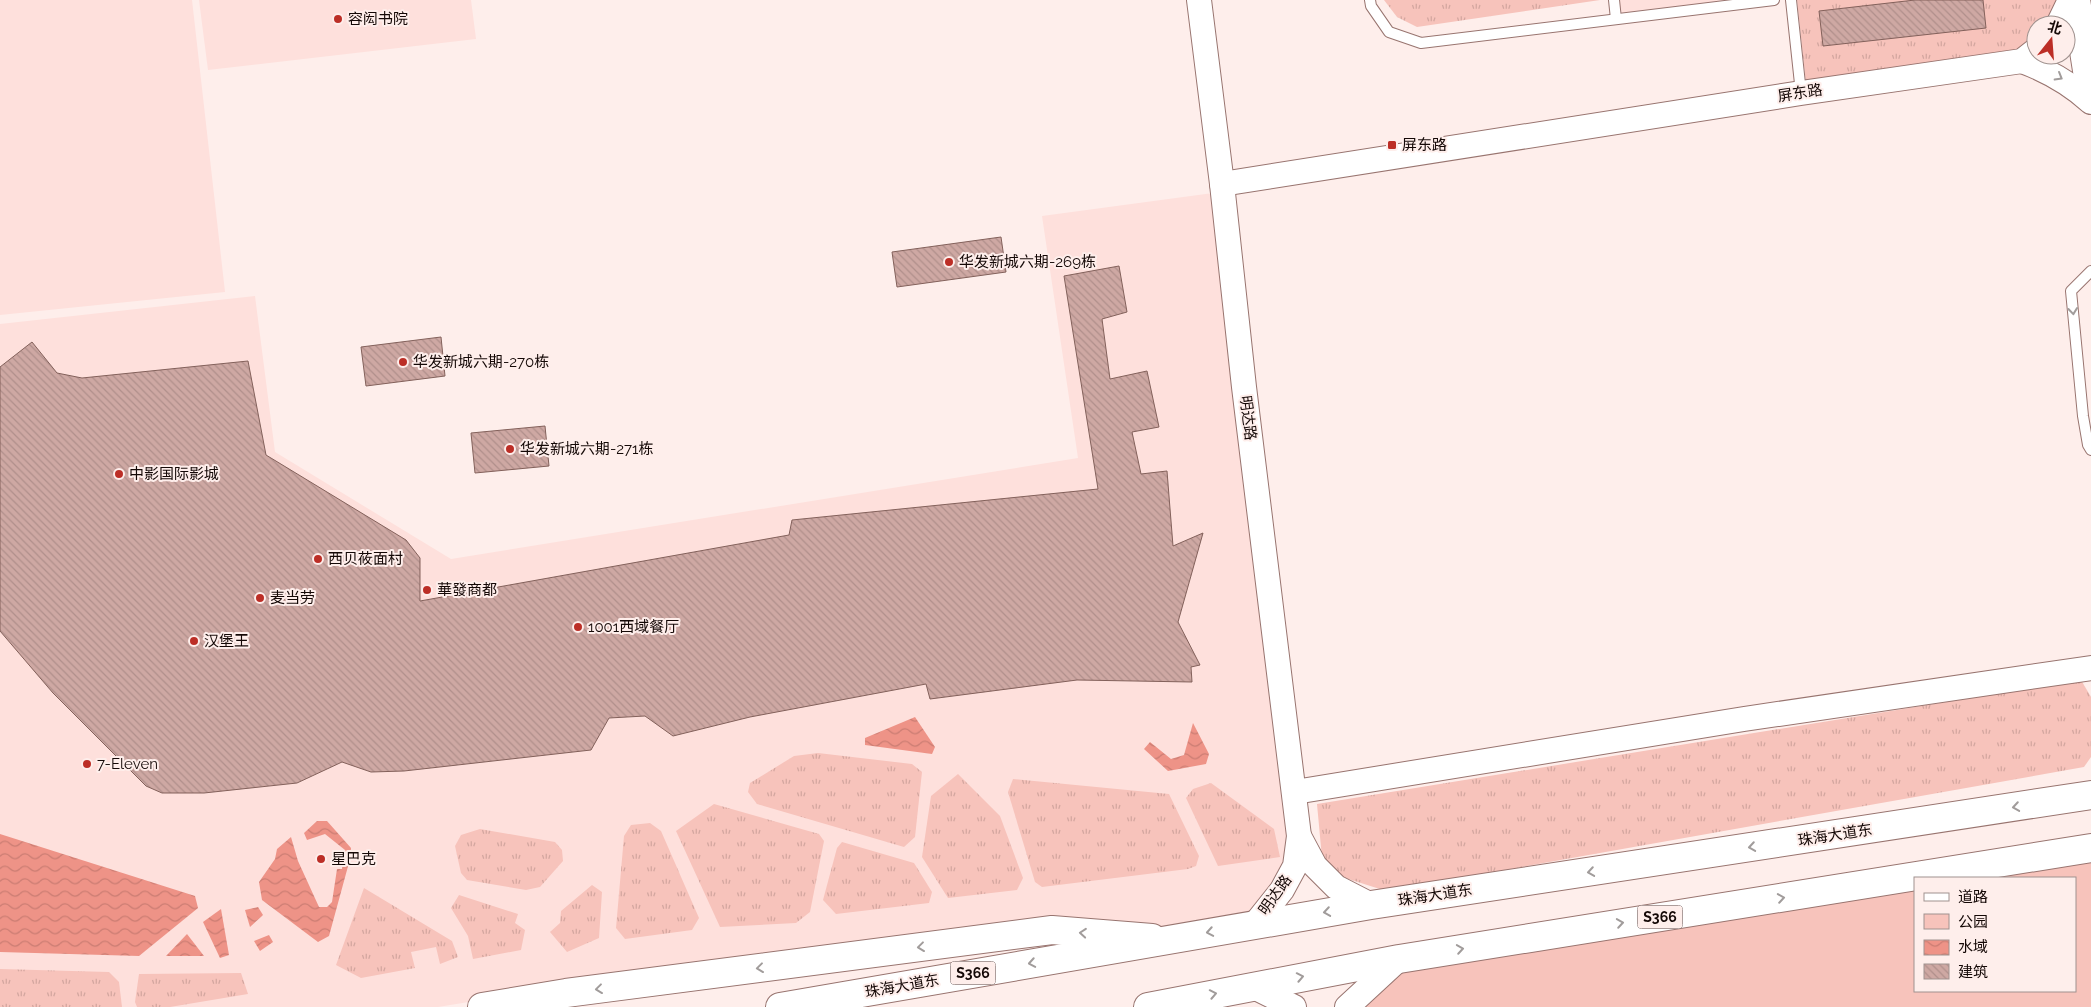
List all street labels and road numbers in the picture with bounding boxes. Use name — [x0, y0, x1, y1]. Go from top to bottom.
street label: 屏东路 — [1776, 81, 1824, 105]
street label: 明达路 — [1236, 395, 1260, 441]
street label: 珠海大道东 — [1797, 820, 1873, 850]
street label: 明达路 — [1255, 871, 1295, 919]
street label: 珠海大道东 — [1397, 880, 1473, 910]
road number: S366 — [1638, 906, 1682, 929]
road number: S366 — [950, 961, 996, 984]
street label: 珠海大道东 — [863, 971, 941, 1001]

